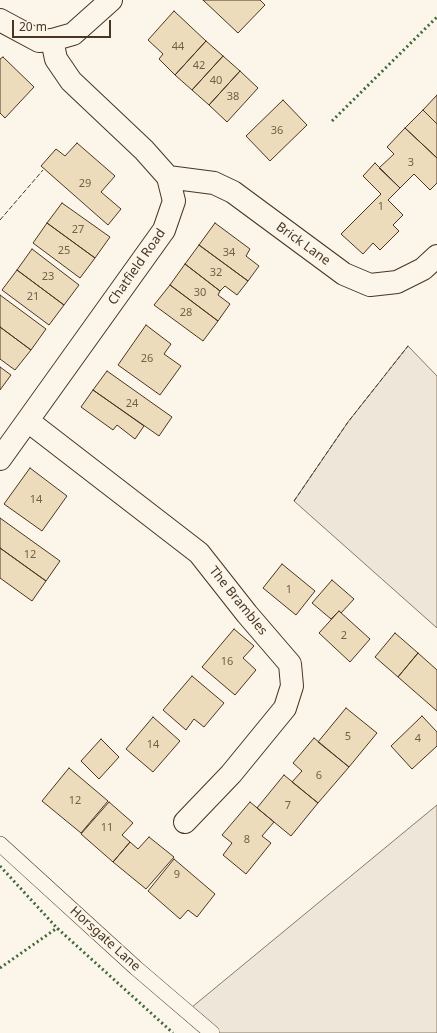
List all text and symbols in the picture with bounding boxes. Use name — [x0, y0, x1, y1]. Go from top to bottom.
scale bar — [14, 12, 113, 38]
text: 20 m — [19, 18, 47, 35]
house number: 44 — [172, 40, 184, 54]
house number: 42 — [193, 59, 205, 73]
house number: 40 — [210, 74, 222, 88]
house number: 38 — [227, 90, 239, 104]
house number: 36 — [271, 124, 283, 138]
house number: 3 — [408, 156, 414, 170]
house number: 29 — [79, 177, 91, 191]
house number: 1 — [378, 200, 384, 214]
street label: Brick Lane — [273, 219, 333, 269]
house number: 27 — [72, 223, 84, 237]
street label: Chatfield Road — [105, 226, 169, 308]
house number: 25 — [58, 244, 70, 258]
house number: 34 — [223, 246, 235, 260]
house number: 32 — [210, 266, 222, 280]
house number: 23 — [42, 270, 54, 284]
house number: 30 — [194, 286, 206, 300]
house number: 21 — [27, 290, 39, 304]
house number: 28 — [180, 306, 192, 320]
house number: 26 — [141, 352, 153, 366]
house number: 24 — [126, 397, 138, 411]
house number: 14 — [30, 493, 42, 507]
house number: 12 — [24, 548, 36, 562]
street label: The Brambles — [206, 563, 270, 639]
house number: 1 — [286, 583, 292, 597]
house number: 2 — [341, 629, 347, 643]
house number: 16 — [221, 655, 233, 669]
house number: 5 — [345, 730, 351, 744]
house number: 4 — [415, 732, 421, 746]
house number: 14 — [147, 738, 159, 752]
house number: 6 — [316, 769, 322, 783]
house number: 12 — [69, 794, 81, 808]
house number: 7 — [285, 799, 291, 813]
house number: 11 — [101, 821, 113, 835]
house number: 8 — [244, 833, 250, 847]
house number: 9 — [174, 868, 180, 882]
street label: Horsgate Lane — [67, 903, 143, 975]

